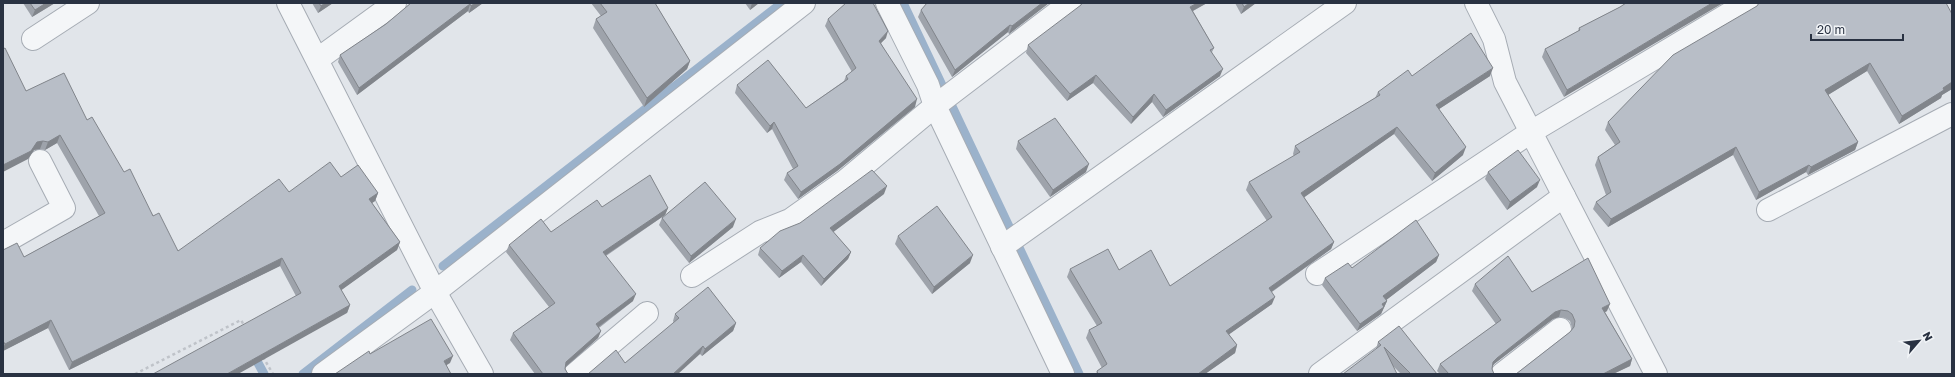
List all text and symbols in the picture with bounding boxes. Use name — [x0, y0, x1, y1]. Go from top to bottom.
scale bar — [1811, 16, 1903, 42]
text: 20 m — [1817, 22, 1845, 37]
north arrow — [1899, 321, 1939, 361]
text: N — [1921, 329, 1936, 343]

